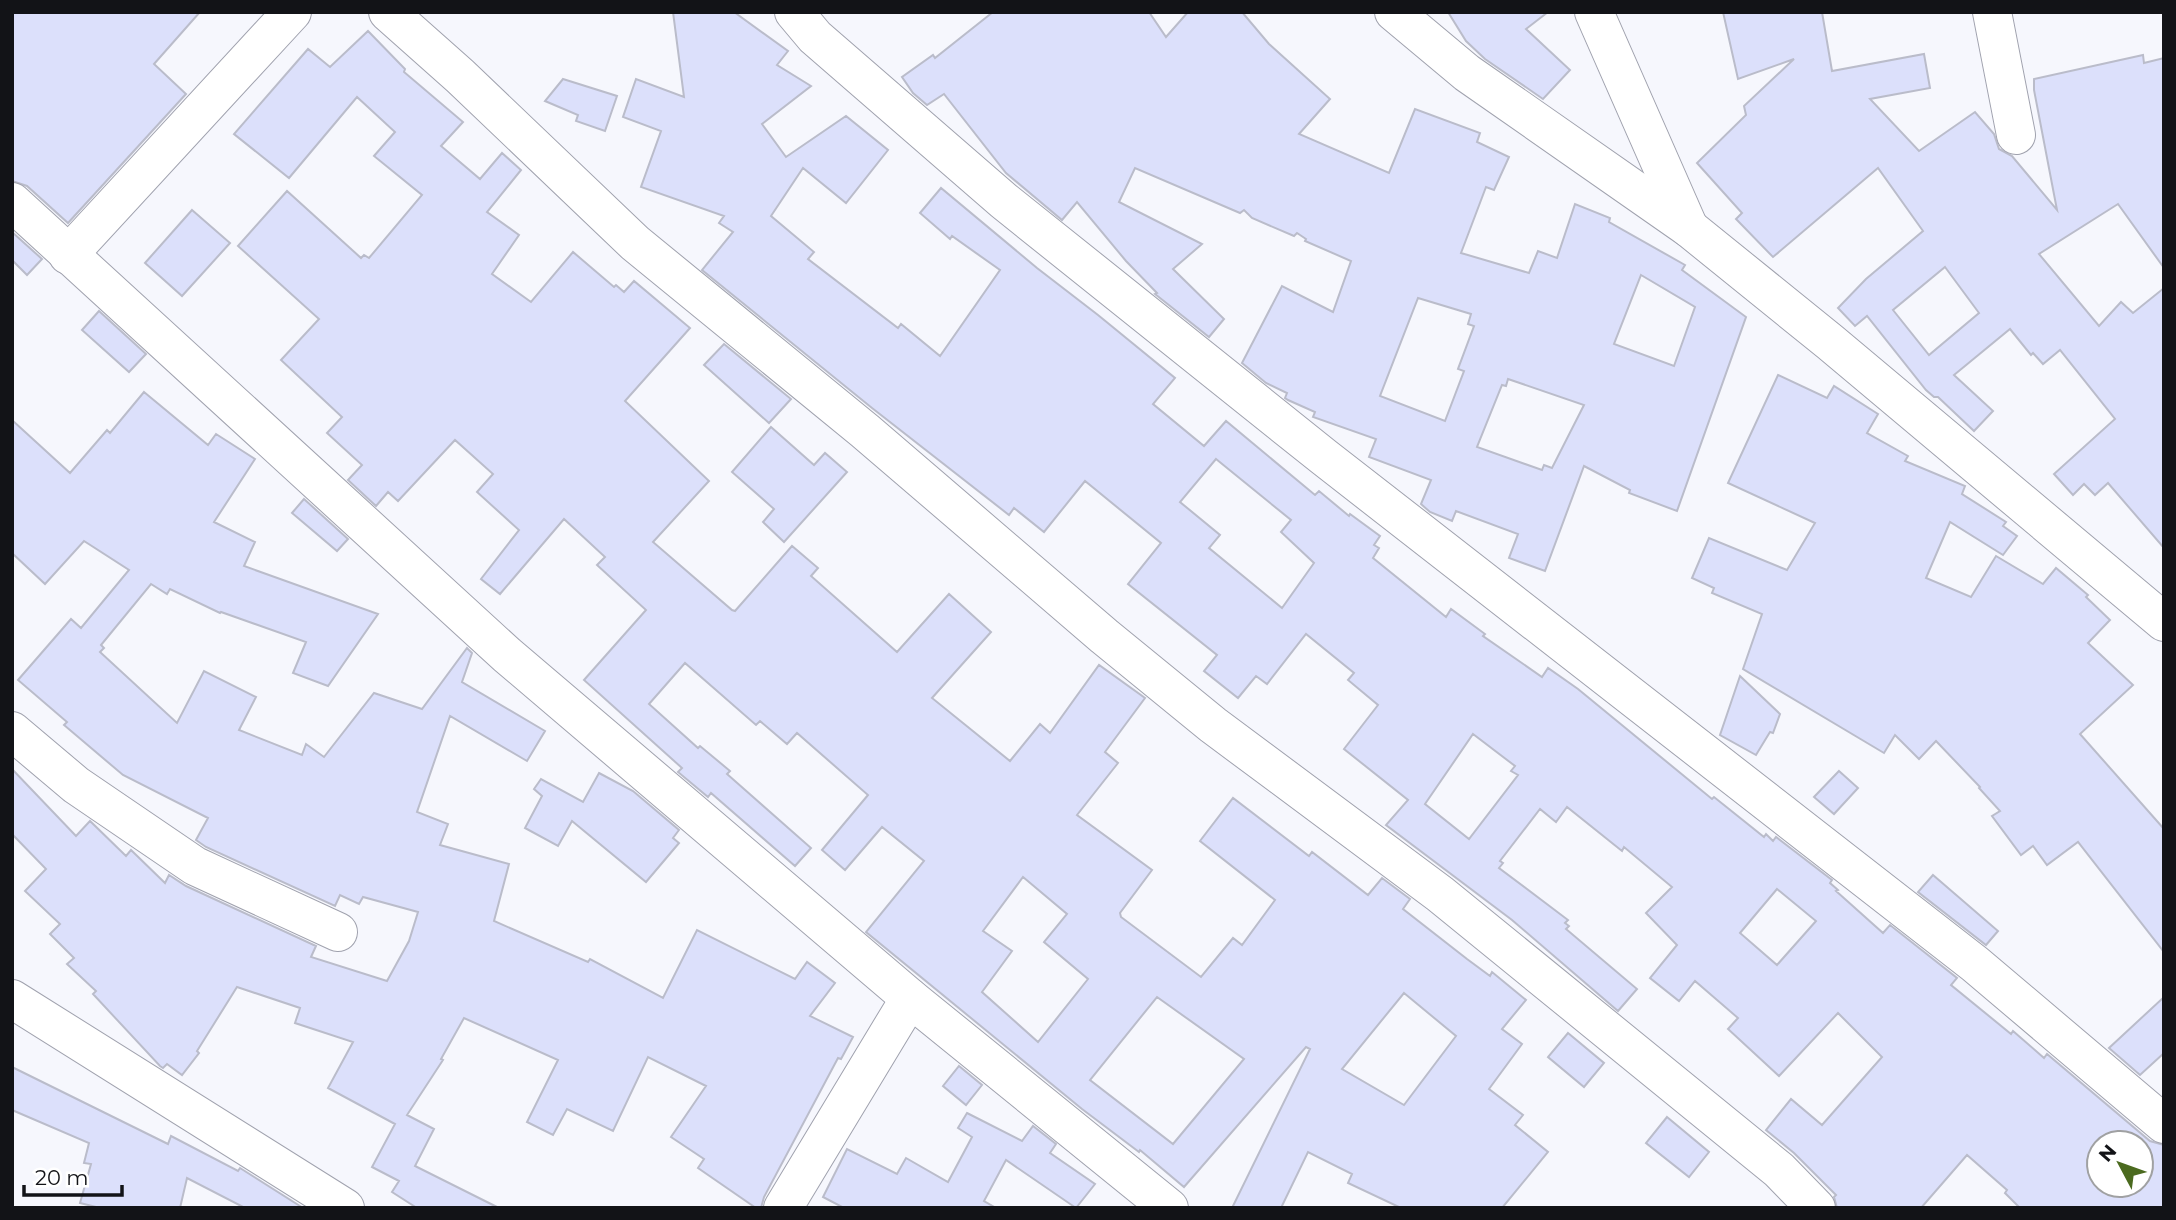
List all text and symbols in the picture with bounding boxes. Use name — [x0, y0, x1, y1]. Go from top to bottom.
north arrow — [2085, 1129, 2155, 1199]
text: N — [2094, 1140, 2121, 1167]
scale bar — [24, 1154, 122, 1198]
text: 20 m — [35, 1165, 89, 1190]

